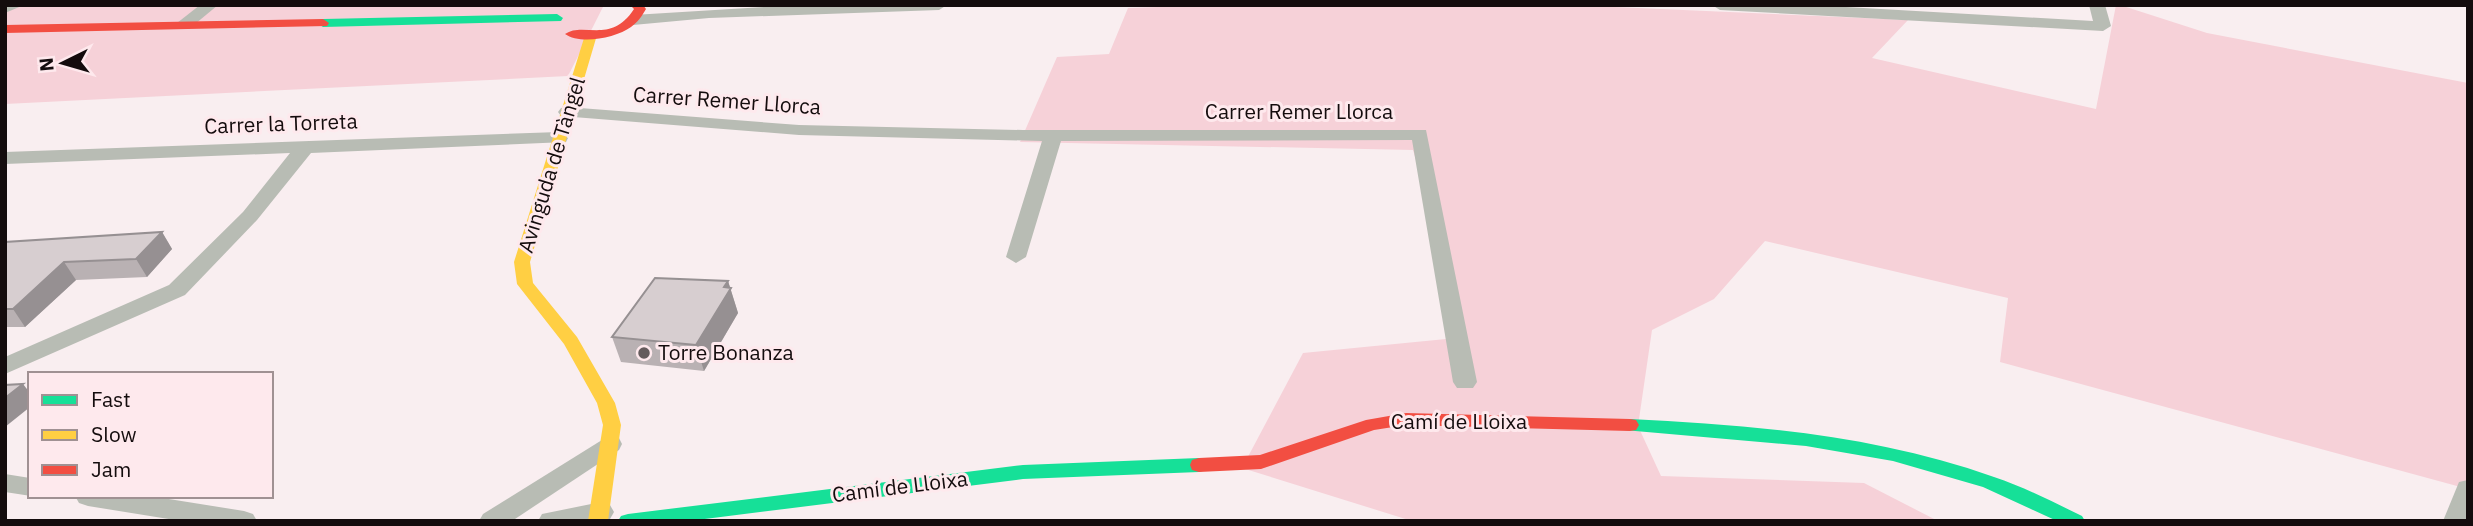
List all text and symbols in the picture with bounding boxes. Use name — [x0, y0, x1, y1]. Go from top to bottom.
north arrow — [28, 28, 98, 98]
text: N — [34, 57, 59, 72]
street label: Avinguda de Tàngel — [511, 73, 591, 256]
street label: Carrer Remer Llorca — [632, 79, 822, 121]
street label: Carrer Remer Llorca — [1205, 97, 1393, 125]
street label: Carrer la Torreta — [204, 106, 358, 140]
place label: Torre Bonanza — [658, 338, 794, 366]
marker: Torre Bonanza — [636, 345, 652, 361]
legend — [28, 372, 273, 498]
text: Fast — [91, 385, 131, 413]
street label: Camí de Lloixa — [1391, 407, 1527, 435]
text: Slow — [91, 420, 137, 448]
text: Jam — [91, 455, 131, 483]
street label: Camí de Lloixa — [830, 464, 969, 508]

